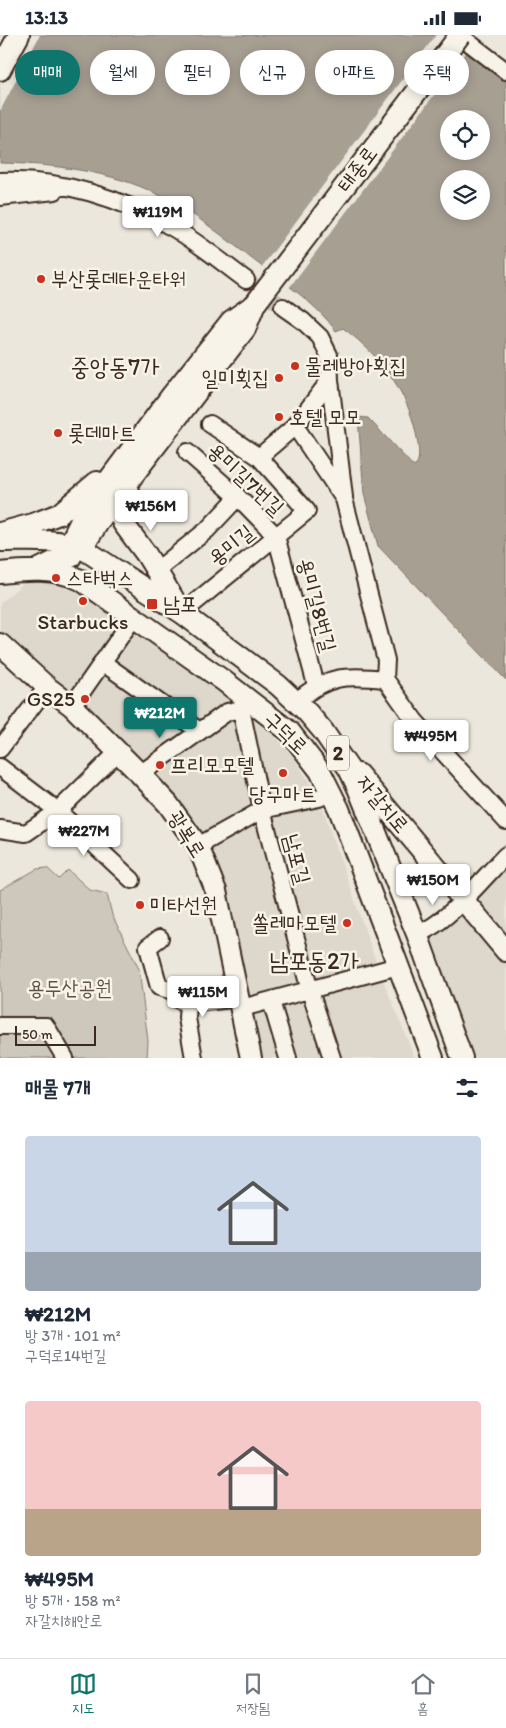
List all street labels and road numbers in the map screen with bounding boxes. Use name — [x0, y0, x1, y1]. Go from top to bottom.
street label: 태종로 — [331, 141, 382, 196]
street label: 용미길7번길 — [203, 437, 290, 520]
street label: 용미길 — [203, 519, 258, 570]
street label: 용미길8번길 — [293, 555, 342, 655]
street label: 구덕로 — [259, 706, 313, 759]
road number: 2 — [327, 735, 349, 771]
street label: 자갈치로 — [352, 770, 415, 838]
street label: 광복로 — [163, 806, 211, 862]
street label: 남포길 — [279, 831, 316, 887]

